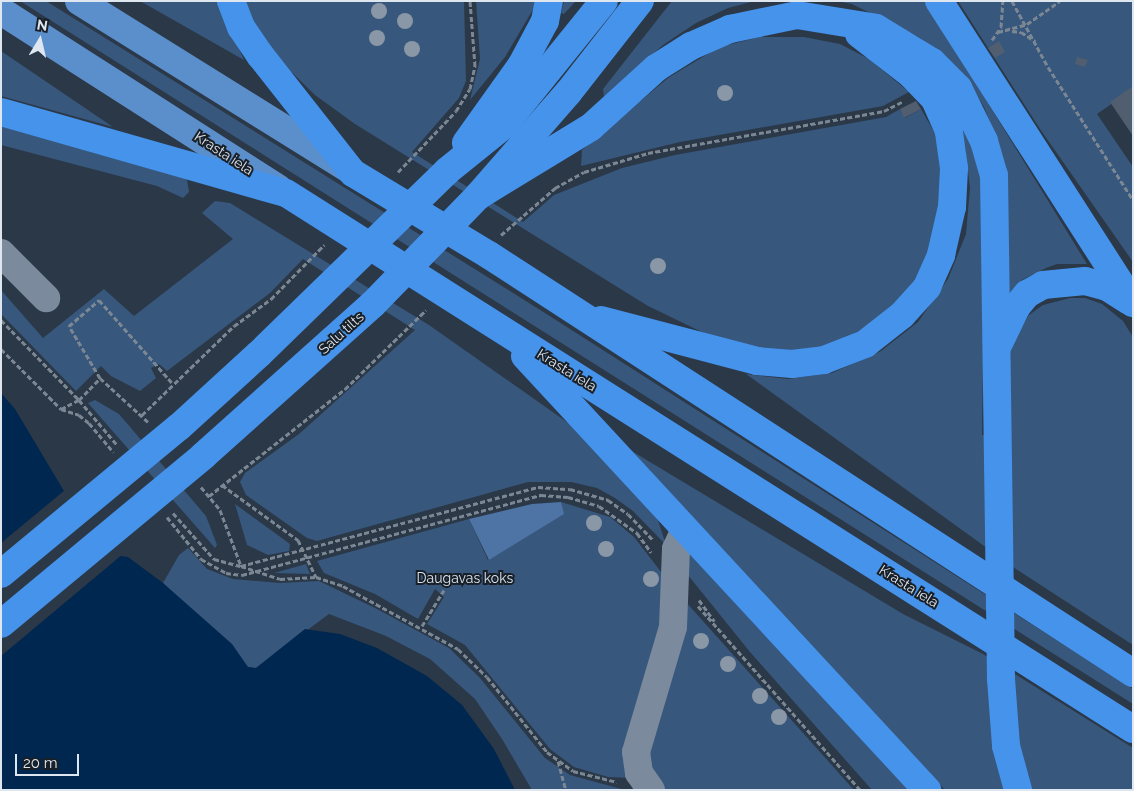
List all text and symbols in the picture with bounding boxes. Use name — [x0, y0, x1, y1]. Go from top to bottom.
north arrow — [15, 15, 65, 65]
text: N — [36, 16, 49, 34]
street label: Krasta iela — [191, 128, 257, 178]
street label: Salu tilts — [315, 308, 367, 358]
street label: Krasta iela — [534, 345, 600, 395]
street label: Krasta iela — [876, 561, 942, 611]
park label: Daugavas koks — [417, 570, 513, 586]
scale bar — [18, 744, 81, 776]
text: 20 m — [23, 754, 58, 772]

